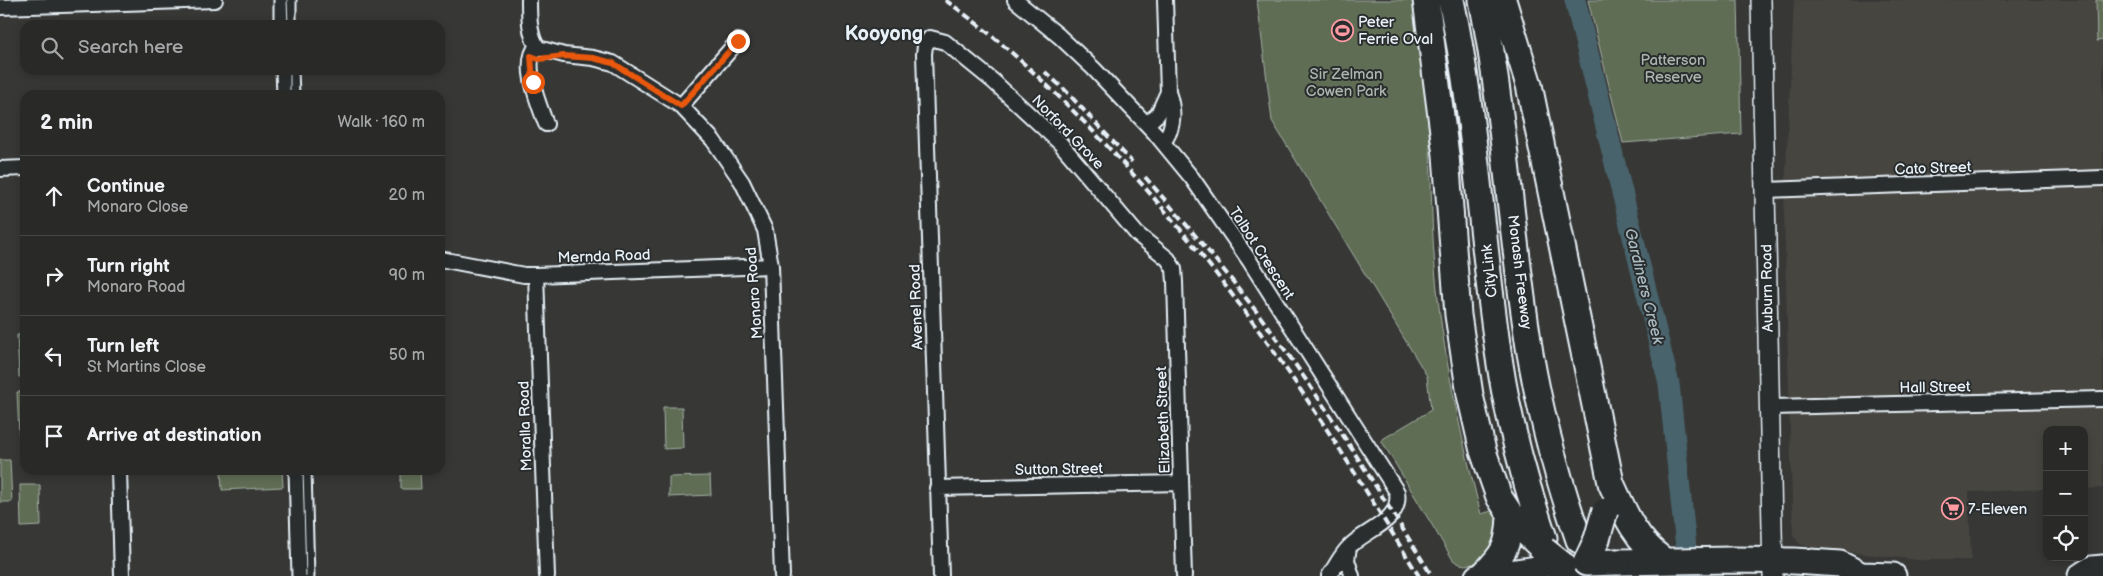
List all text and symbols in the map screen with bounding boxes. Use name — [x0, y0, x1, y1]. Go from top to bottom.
place label: Peter Ferrie Oval — [1358, 13, 1433, 49]
sports icon: Peter Ferrie Oval — [1330, 19, 1354, 43]
search box — [20, 20, 445, 75]
district label: Kooyong — [845, 22, 923, 46]
route end — [727, 30, 750, 53]
icon: search — [38, 34, 66, 62]
text: Search here — [78, 36, 183, 59]
park label: Patterson Reserve — [1641, 51, 1705, 87]
park label: Sir Zelman Cowen Park — [1306, 65, 1387, 101]
route start — [522, 71, 545, 94]
street label: Norford Grove — [1027, 91, 1108, 174]
text: 2 min — [40, 110, 93, 135]
text: Walk · 160 m — [337, 113, 425, 132]
street label: Cato Street — [1894, 158, 1972, 179]
text: Continue — [87, 175, 165, 198]
icon: ahead — [40, 182, 68, 210]
text: 20 m — [389, 186, 425, 205]
text: Monaro Close — [87, 198, 188, 217]
street label: Talbot Crescent — [1225, 203, 1299, 304]
street label: Monash Freeway — [1503, 214, 1536, 331]
water label: Gardiners Creek — [1620, 226, 1667, 347]
street label: CityLink — [1477, 243, 1502, 299]
street label: Auburn Road — [1757, 244, 1778, 332]
street label: Mernda Road — [557, 245, 651, 268]
street label: Monaro Road — [742, 246, 767, 340]
text: Turn right — [87, 255, 170, 278]
icon: right — [40, 262, 68, 290]
street label: Avenel Road — [906, 264, 927, 350]
text: 90 m — [389, 266, 425, 285]
text: Monaro Road — [87, 278, 186, 297]
text: Turn left — [87, 335, 159, 358]
icon: left — [40, 342, 68, 370]
text: 50 m — [389, 346, 425, 365]
text: St Martins Close — [87, 358, 206, 377]
street label: Elizabeth Street — [1152, 366, 1175, 474]
street label: Hall Street — [1899, 377, 1971, 398]
street label: Moralla Road — [514, 380, 537, 472]
icon: arrive — [40, 422, 68, 450]
text: Arrive at destination — [87, 424, 262, 447]
map controls — [2043, 426, 2088, 561]
button: + — [2043, 426, 2088, 471]
street label: Sutton Street — [1015, 459, 1104, 480]
button: − — [2043, 471, 2088, 516]
supermarket icon: 7-Eleven — [1940, 497, 1964, 521]
place label: 7-Eleven — [1968, 500, 2027, 519]
button: locate — [2043, 516, 2088, 561]

